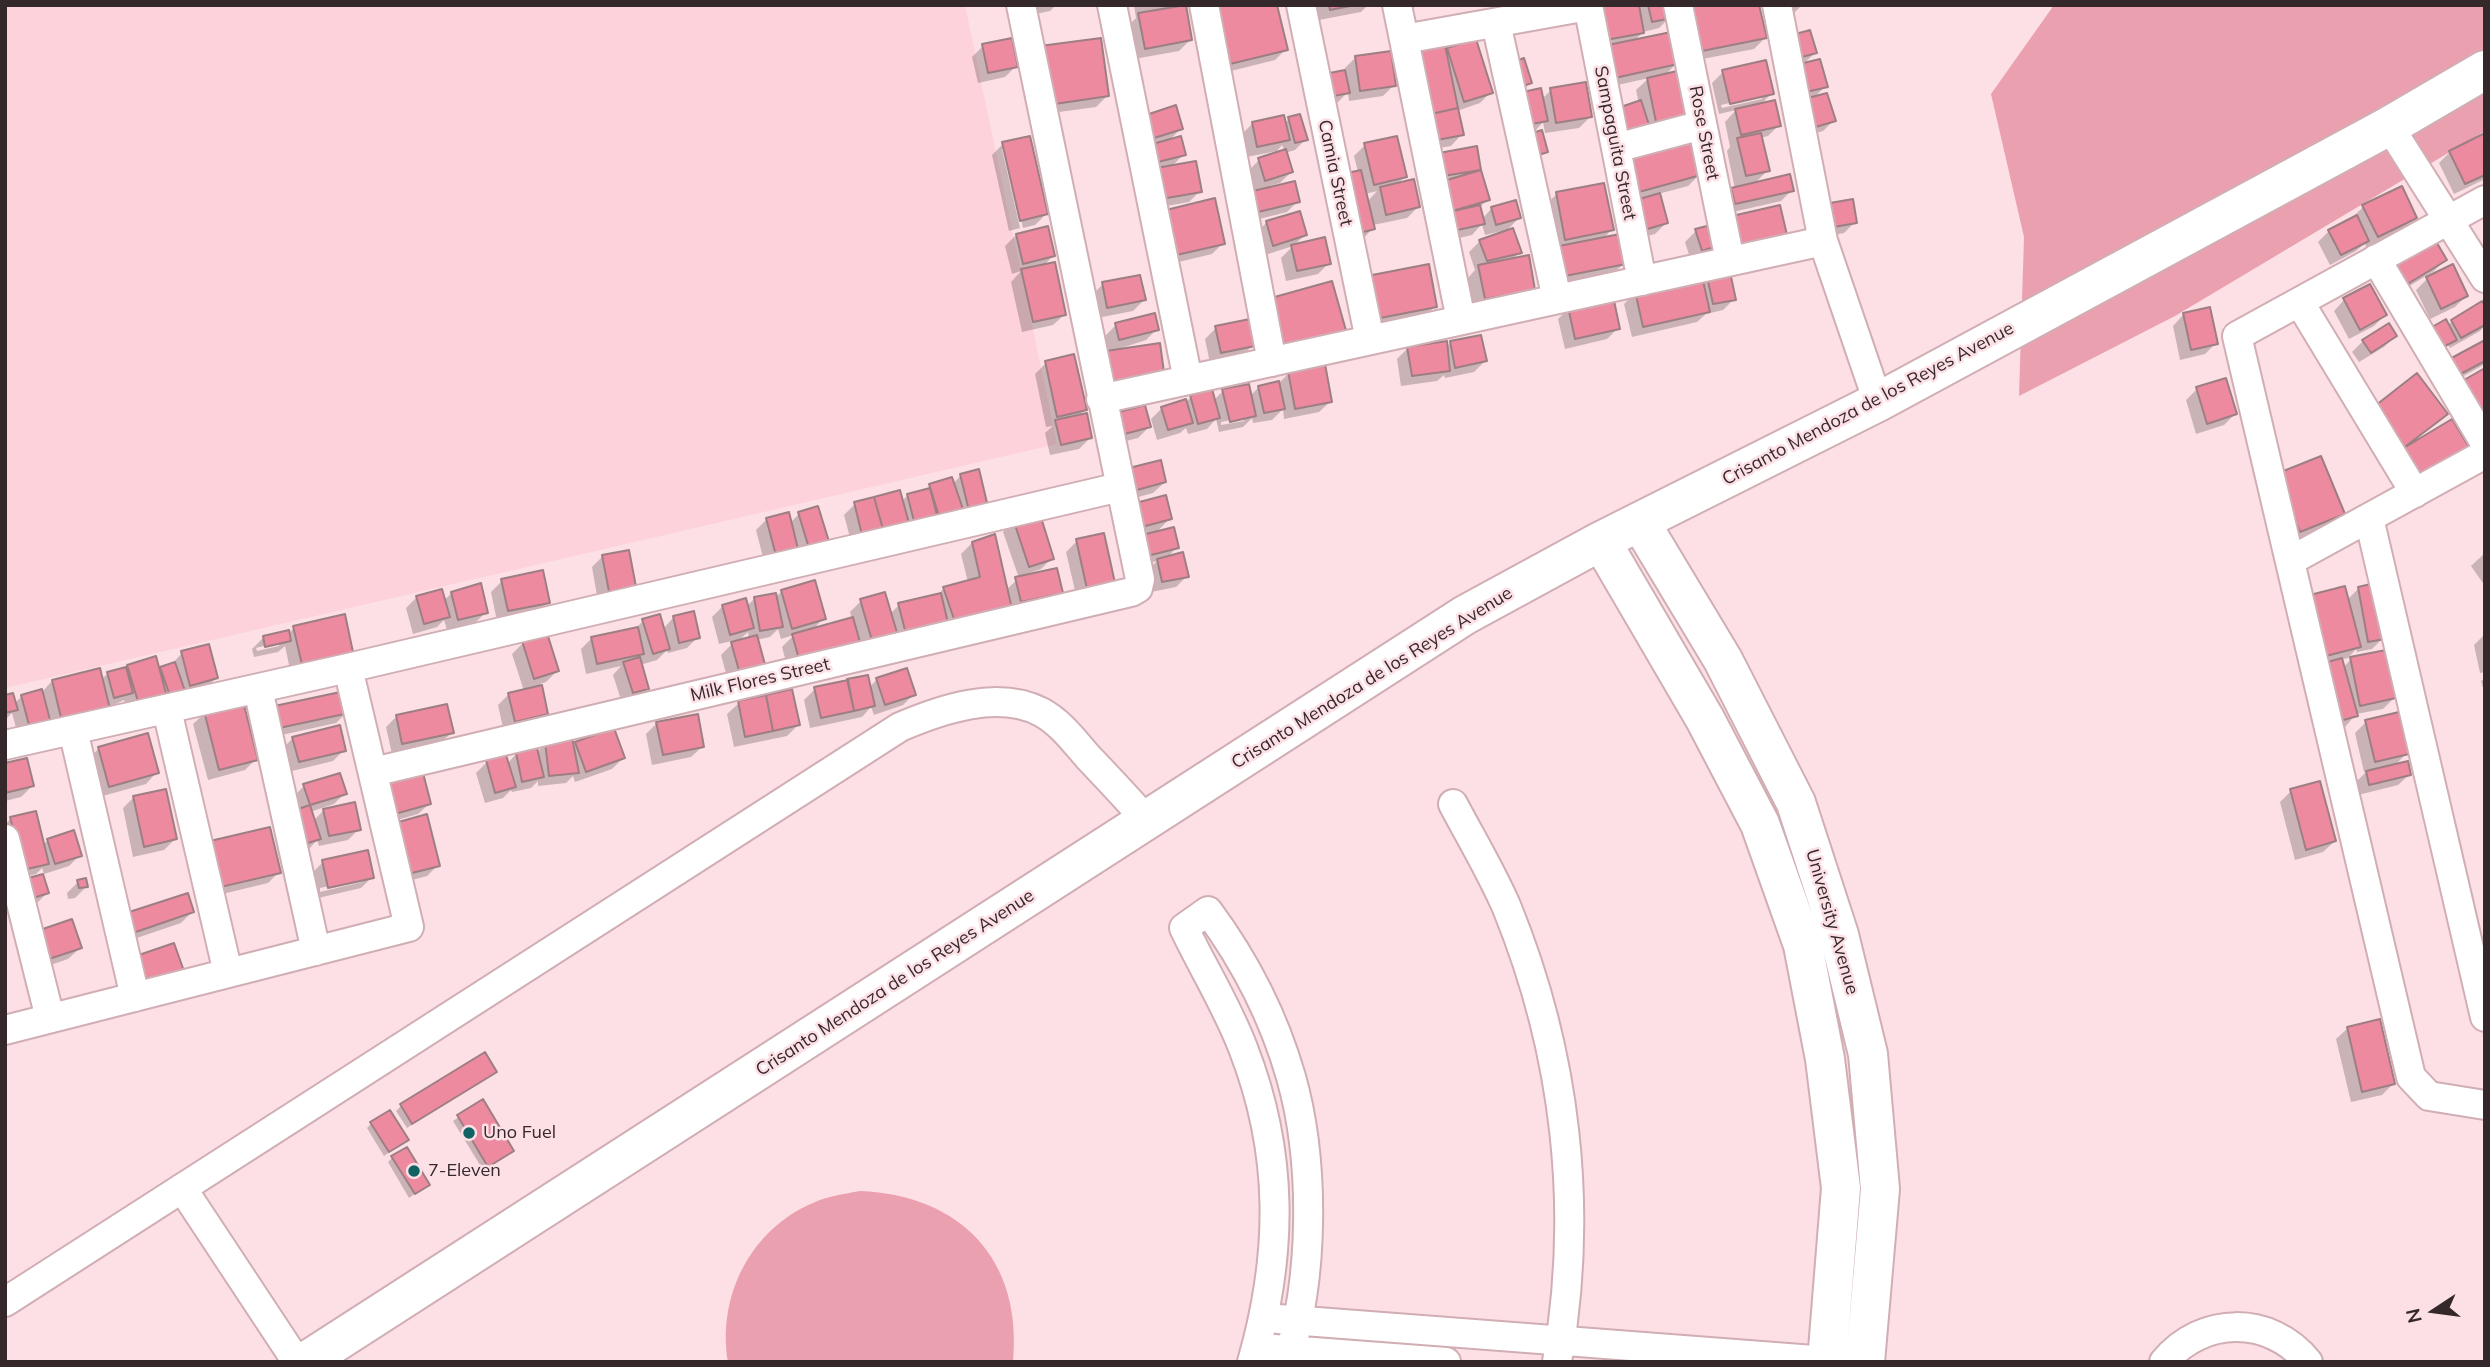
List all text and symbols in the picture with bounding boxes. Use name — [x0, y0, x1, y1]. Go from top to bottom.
street label: Sampaguita Street — [1589, 64, 1641, 222]
street label: Rose Street — [1684, 84, 1724, 182]
street label: Camia Street — [1313, 118, 1357, 228]
street label: Crisanto Mendoza de los Reyes Avenue — [1719, 318, 2017, 490]
street label: Crisanto Mendoza de los Reyes Avenue — [1228, 582, 1516, 774]
street label: Milk Flores Street — [688, 653, 832, 707]
street label: University Avenue — [1801, 847, 1863, 997]
street label: Crisanto Mendoza de los Reyes Avenue — [752, 885, 1038, 1081]
place label: Uno Fuel — [483, 1122, 556, 1144]
marker: Uno Fuel — [461, 1125, 477, 1141]
place label: 7-Eleven — [428, 1160, 501, 1182]
marker: 7-Eleven — [406, 1163, 422, 1179]
north arrow — [2399, 1276, 2469, 1346]
text: N — [2400, 1306, 2427, 1325]

